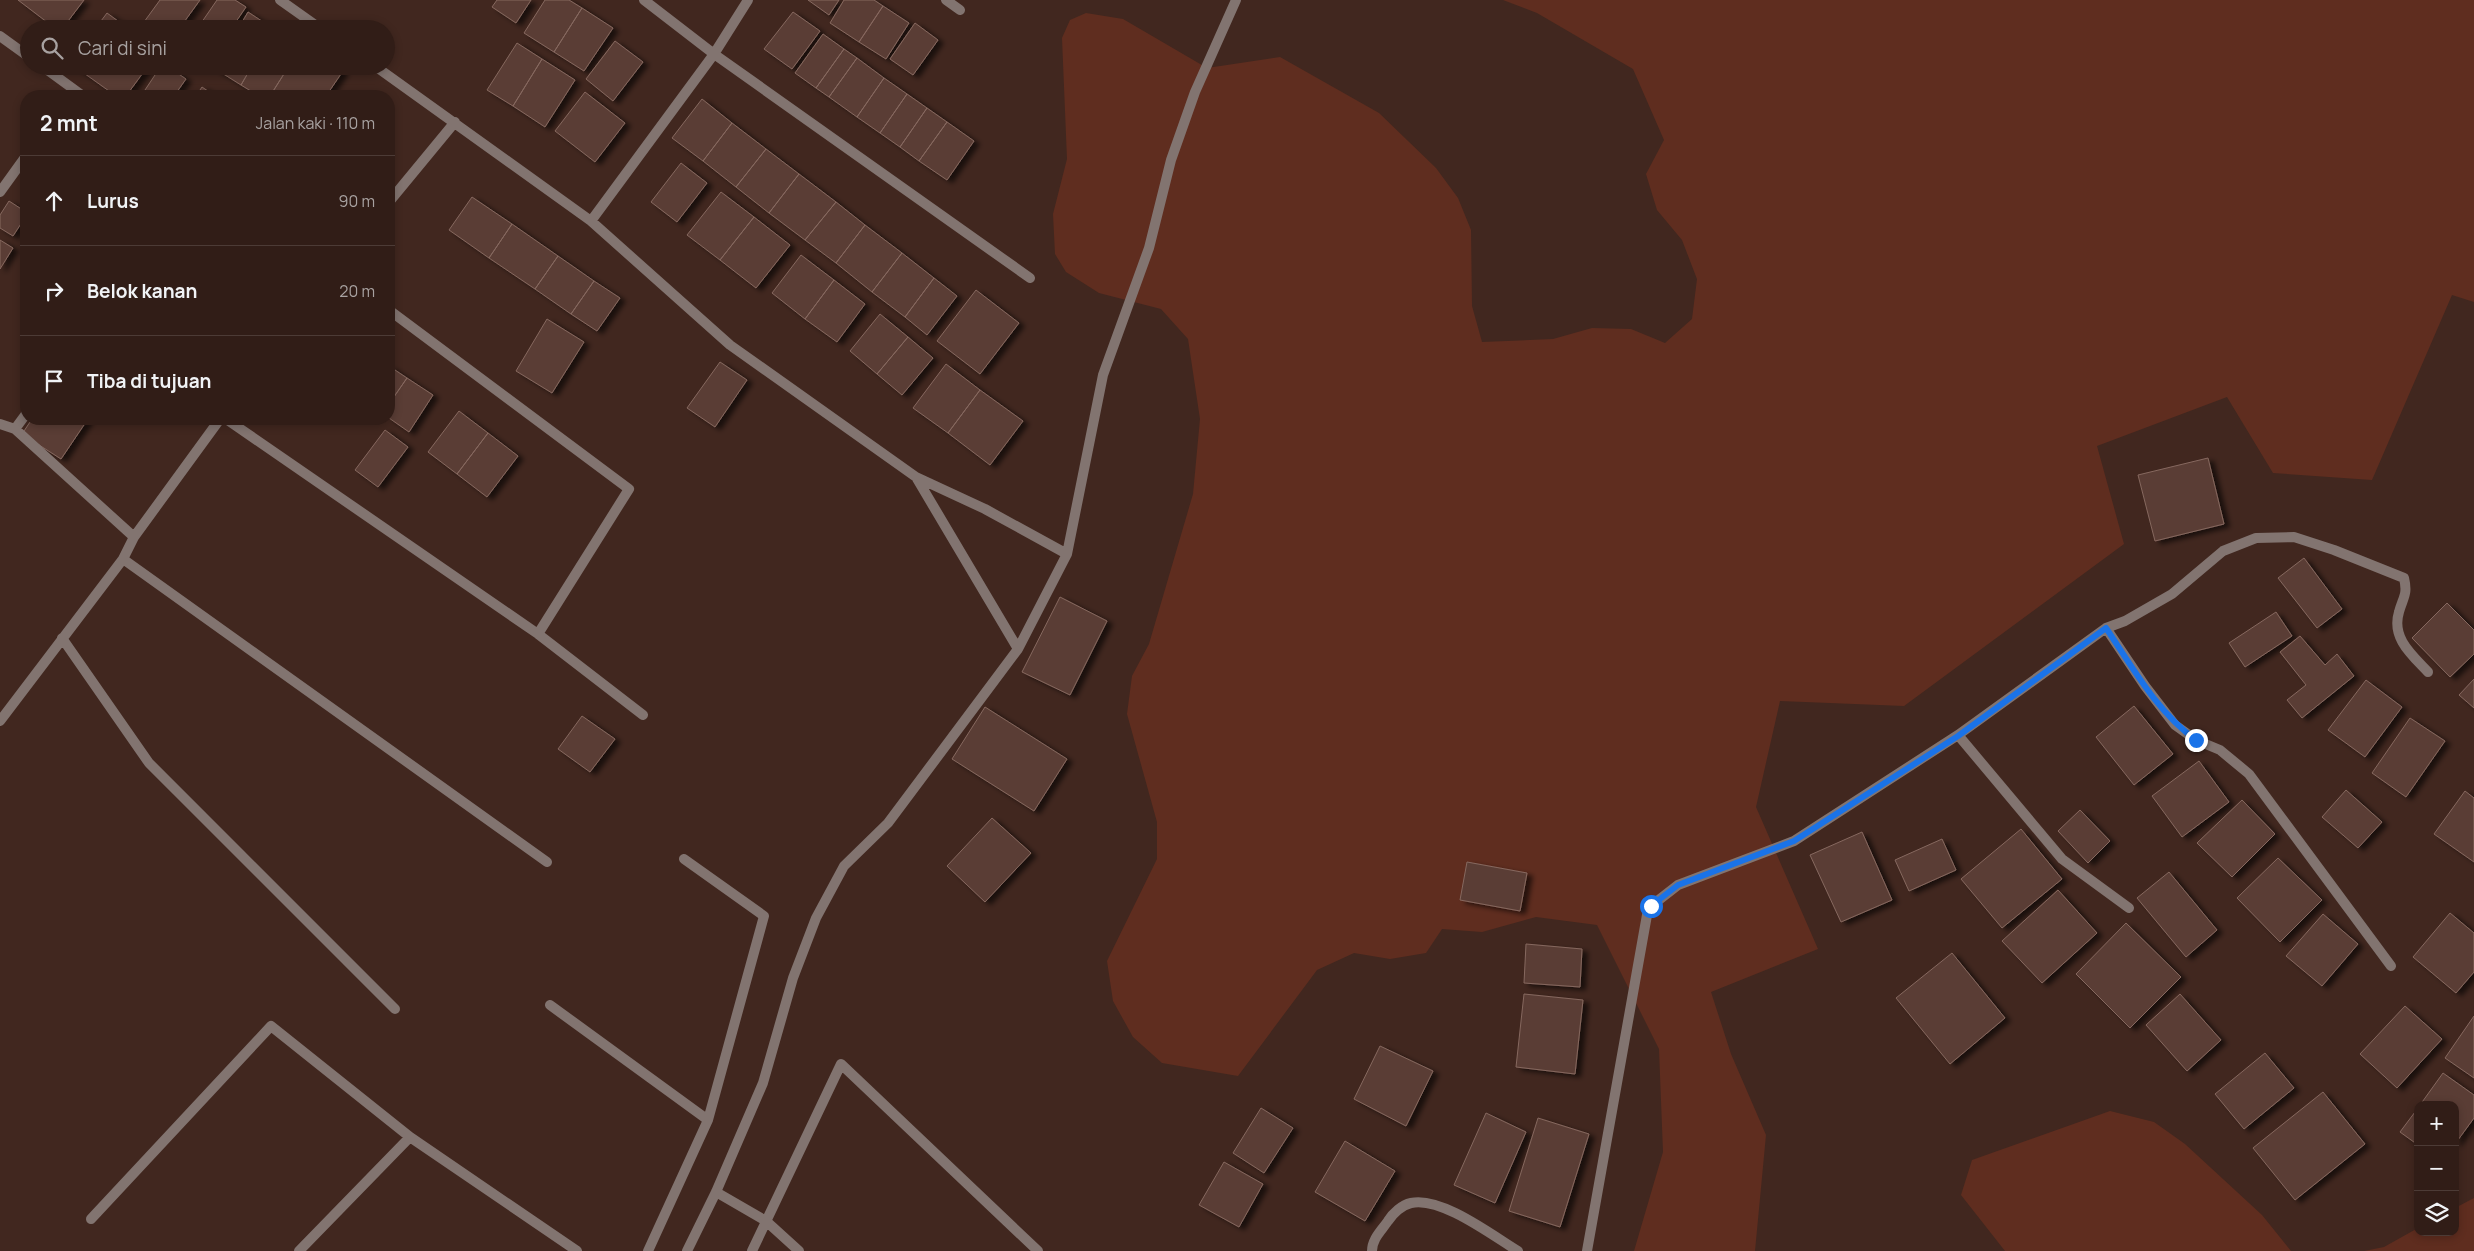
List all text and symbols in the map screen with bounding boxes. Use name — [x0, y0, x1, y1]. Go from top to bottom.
search box — [20, 20, 395, 75]
icon: search — [38, 34, 66, 62]
text: Cari di sini — [78, 35, 167, 61]
text: 2 mnt — [40, 109, 98, 137]
text: Jalan kaki · 110 m — [256, 112, 375, 134]
icon: ahead — [40, 187, 68, 215]
text: Lurus — [87, 188, 139, 214]
text: 90 m — [339, 190, 375, 212]
icon: right — [40, 277, 68, 305]
text: Belok kanan — [87, 278, 197, 304]
text: 20 m — [339, 280, 375, 302]
icon: arrive — [40, 367, 68, 395]
text: Tiba di tujuan — [87, 368, 211, 394]
route end — [2185, 729, 2208, 752]
route start — [1640, 895, 1663, 918]
map controls — [2414, 1101, 2459, 1236]
button: + — [2414, 1101, 2459, 1146]
button: − — [2414, 1146, 2459, 1191]
button: layers — [2414, 1191, 2459, 1236]

